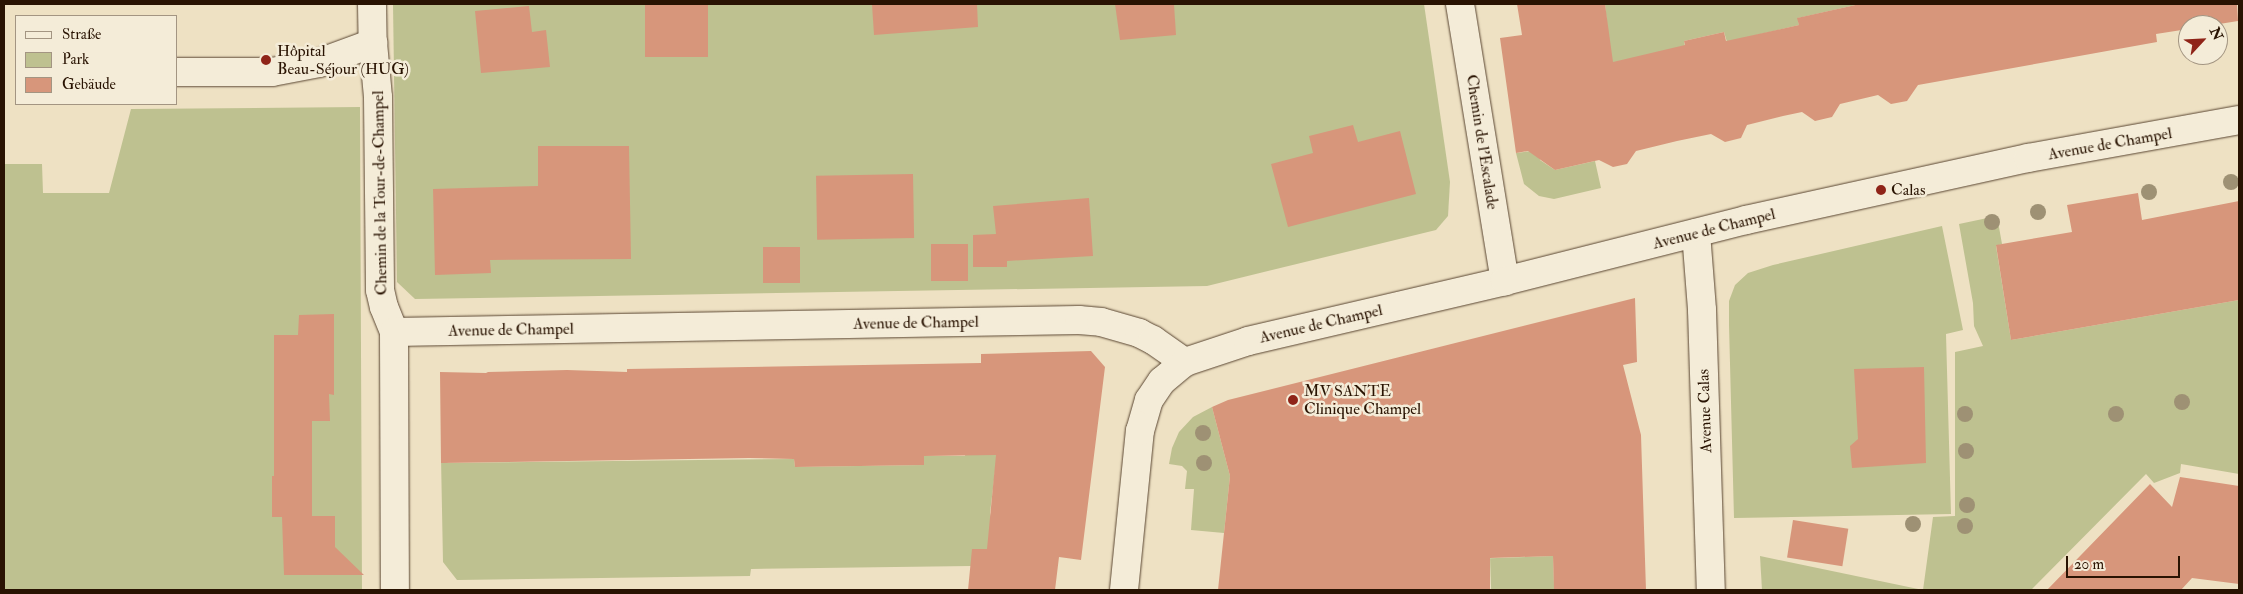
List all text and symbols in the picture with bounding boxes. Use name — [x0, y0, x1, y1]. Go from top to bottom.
legend — [15, 15, 178, 105]
north arrow — [2178, 15, 2228, 65]
text: Straße — [62, 25, 101, 44]
text: N — [2206, 25, 2226, 43]
place label: Hôpital Beau-Séjour (HUG) — [277, 41, 409, 79]
text: Park — [62, 50, 89, 69]
marker: Hôpital Beau-Séjour (HUG) — [259, 53, 273, 67]
street label: Chemin de l'Escalade — [1462, 73, 1502, 211]
text: Gebäude — [62, 75, 116, 94]
street label: Chemin de la Tour-de-Champel — [369, 90, 391, 296]
street label: Avenue de Champel — [2047, 124, 2173, 164]
place label: Calas — [1891, 180, 1925, 200]
marker: Calas — [1875, 184, 1887, 196]
street label: Avenue de Champel — [1651, 204, 1777, 254]
street label: Avenue de Champel — [1258, 301, 1384, 347]
street label: Avenue de Champel — [853, 312, 979, 334]
street label: Avenue de Champel — [448, 319, 574, 341]
street label: Avenue Calas — [1694, 369, 1716, 453]
place label: MV SANTE Clinique Champel — [1304, 381, 1421, 419]
marker: MV SANTE Clinique Champel — [1286, 393, 1300, 407]
scale bar — [2068, 546, 2182, 578]
text: 20 m — [2074, 555, 2104, 574]

